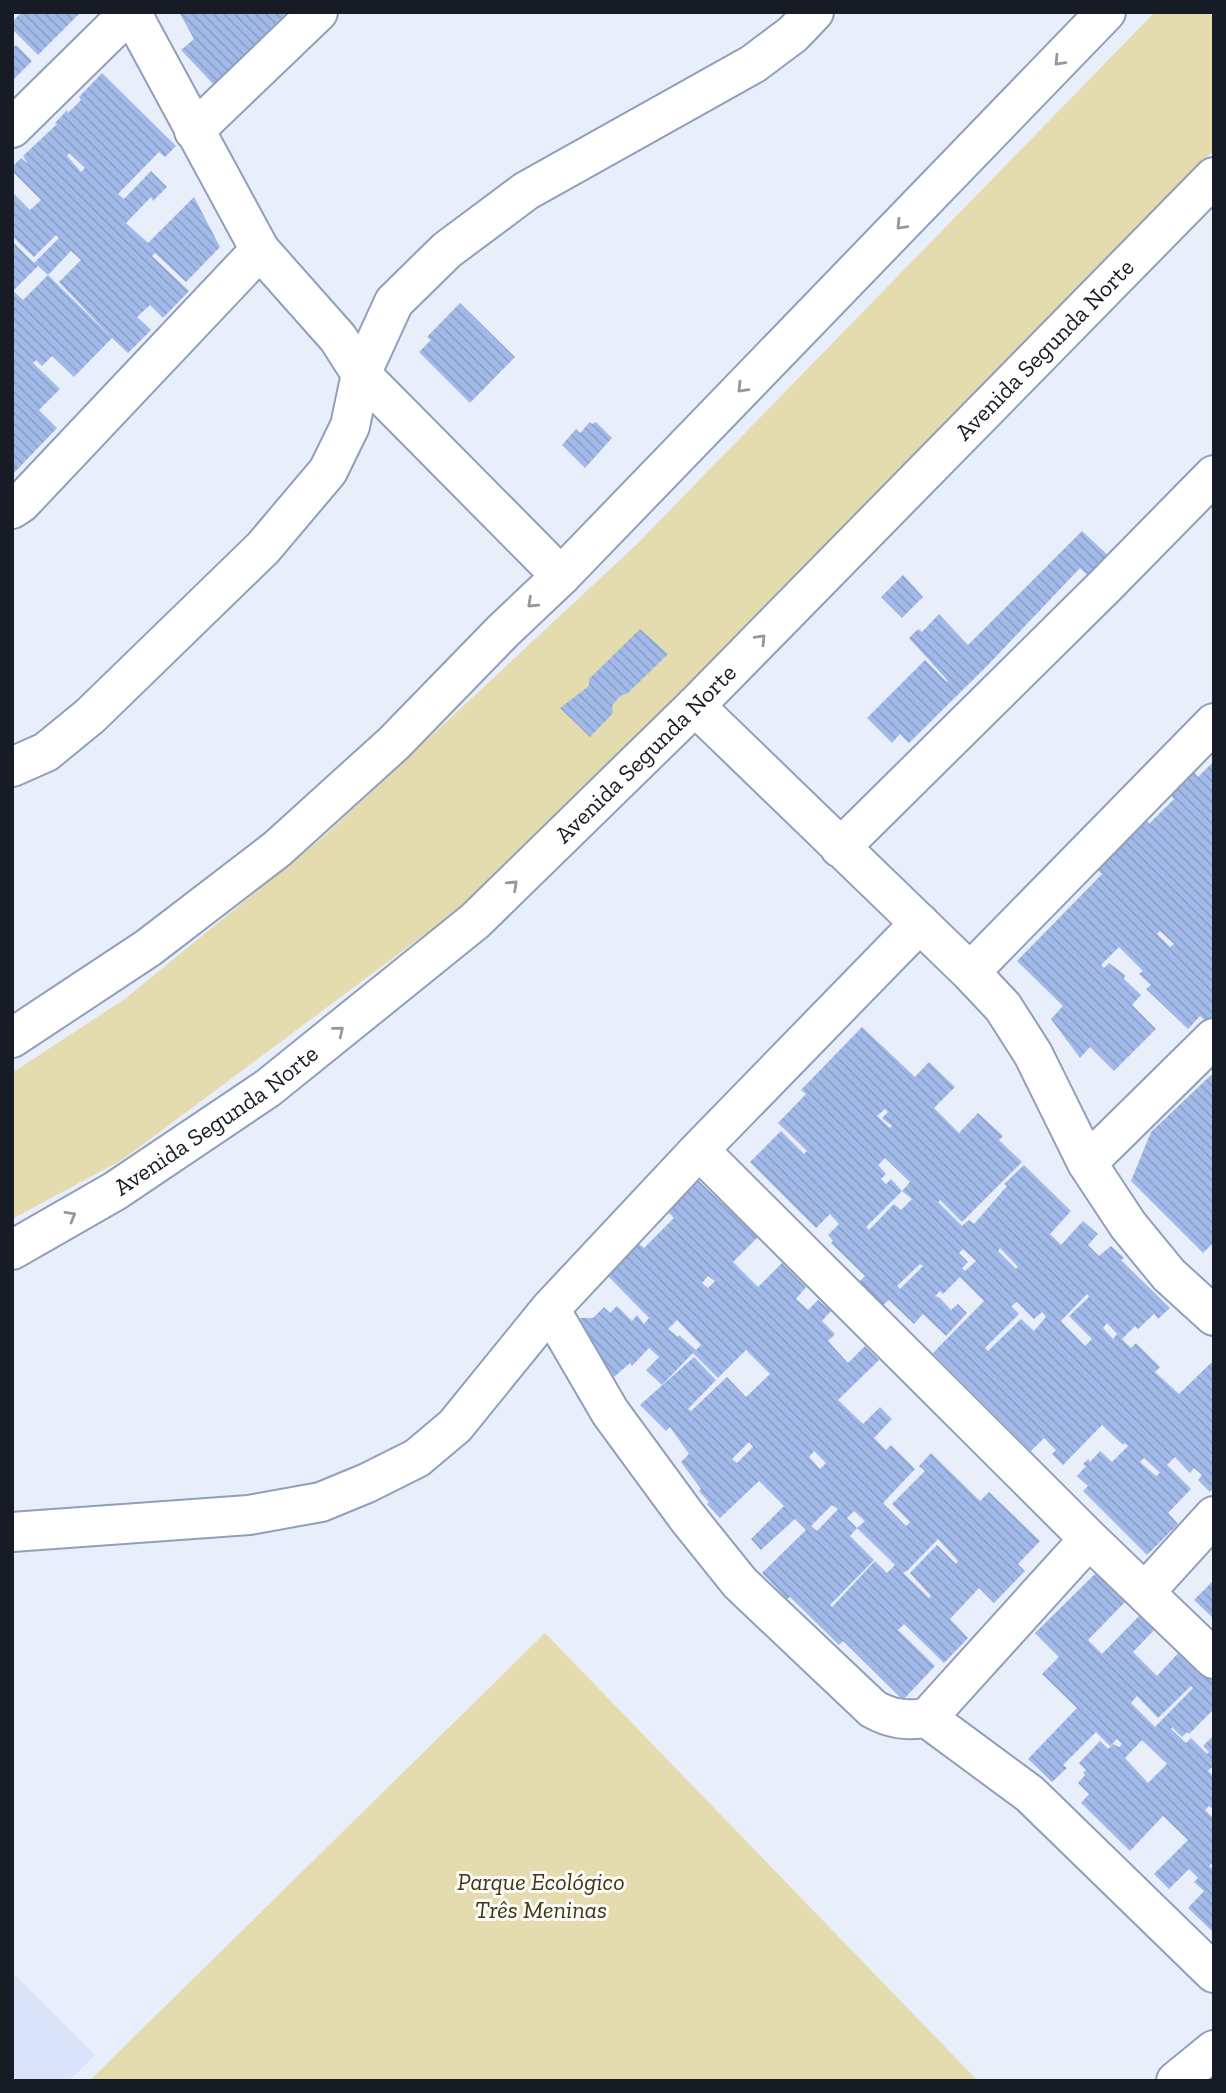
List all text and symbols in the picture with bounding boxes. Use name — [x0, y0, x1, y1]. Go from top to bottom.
one-way arrow — [1054, 53, 1067, 66]
one-way arrow — [896, 217, 909, 230]
street label: Avenida Segunda Norte — [949, 252, 1140, 446]
one-way arrow — [738, 380, 751, 393]
one-way arrow — [527, 595, 540, 608]
one-way arrow — [753, 634, 766, 647]
street label: Avenida Segunda Norte — [549, 658, 742, 849]
one-way arrow — [505, 881, 518, 893]
one-way arrow — [331, 1027, 343, 1040]
street label: Avenida Segunda Norte — [108, 1038, 324, 1202]
one-way arrow — [64, 1211, 77, 1224]
park label: Parque Ecológico Três Meninas — [457, 1867, 625, 1924]

